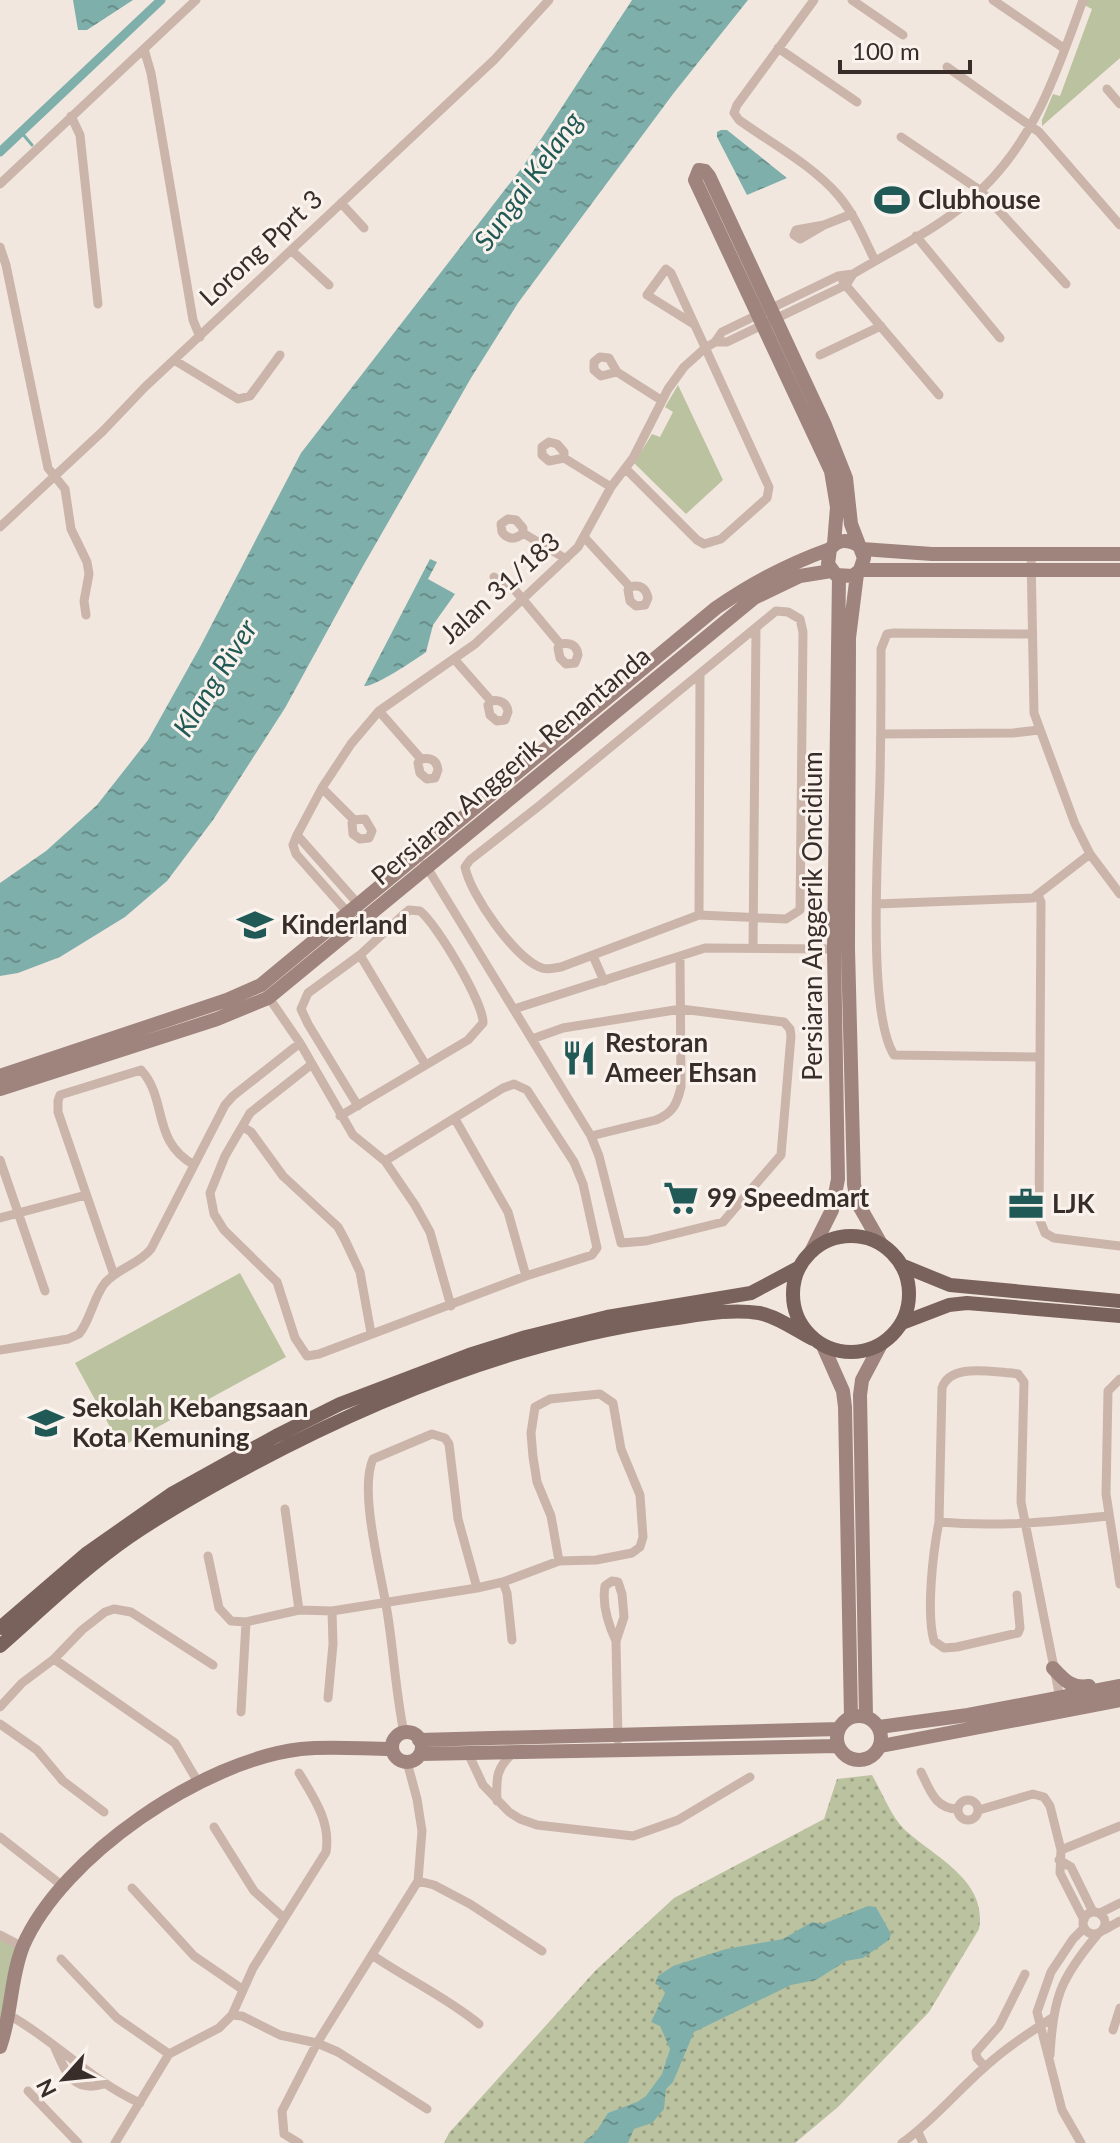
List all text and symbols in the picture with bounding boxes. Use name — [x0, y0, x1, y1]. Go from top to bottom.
scale bar — [840, 24, 970, 74]
text: 100 m — [852, 36, 920, 65]
water label: Sungai Kelang — [466, 104, 589, 256]
sports icon: Clubhouse — [873, 181, 911, 219]
street label: Lorong Pprt 3 — [192, 182, 328, 312]
place label: Clubhouse — [918, 183, 1041, 215]
street label: Jalan 31/183 — [433, 525, 566, 650]
water label: Klang River — [165, 612, 264, 742]
street label: Persiaran Anggerik Renantanda — [364, 639, 656, 891]
street label: Persiaran Anggerik Oncidium — [796, 751, 828, 1081]
school or university icon: Kinderland — [236, 906, 274, 944]
place label: Kinderland — [281, 908, 408, 940]
place label: Restoran Ameer Ehsan — [604, 1026, 757, 1088]
restaurant icon: Restoran Ameer Ehsan — [560, 1039, 598, 1077]
supermarket icon: 99 Speedmart — [662, 1179, 700, 1217]
place label: 99 Speedmart — [707, 1181, 869, 1213]
office icon: LJK — [1007, 1185, 1045, 1223]
place label: LJK — [1052, 1187, 1096, 1219]
place label: Sekolah Kebangsaan Kota Kemuning — [72, 1391, 308, 1453]
school or university icon: Sekolah Kebangsaan Kota Kemuning — [27, 1404, 65, 1442]
north arrow — [24, 2039, 104, 2119]
text: N — [30, 2075, 62, 2102]

